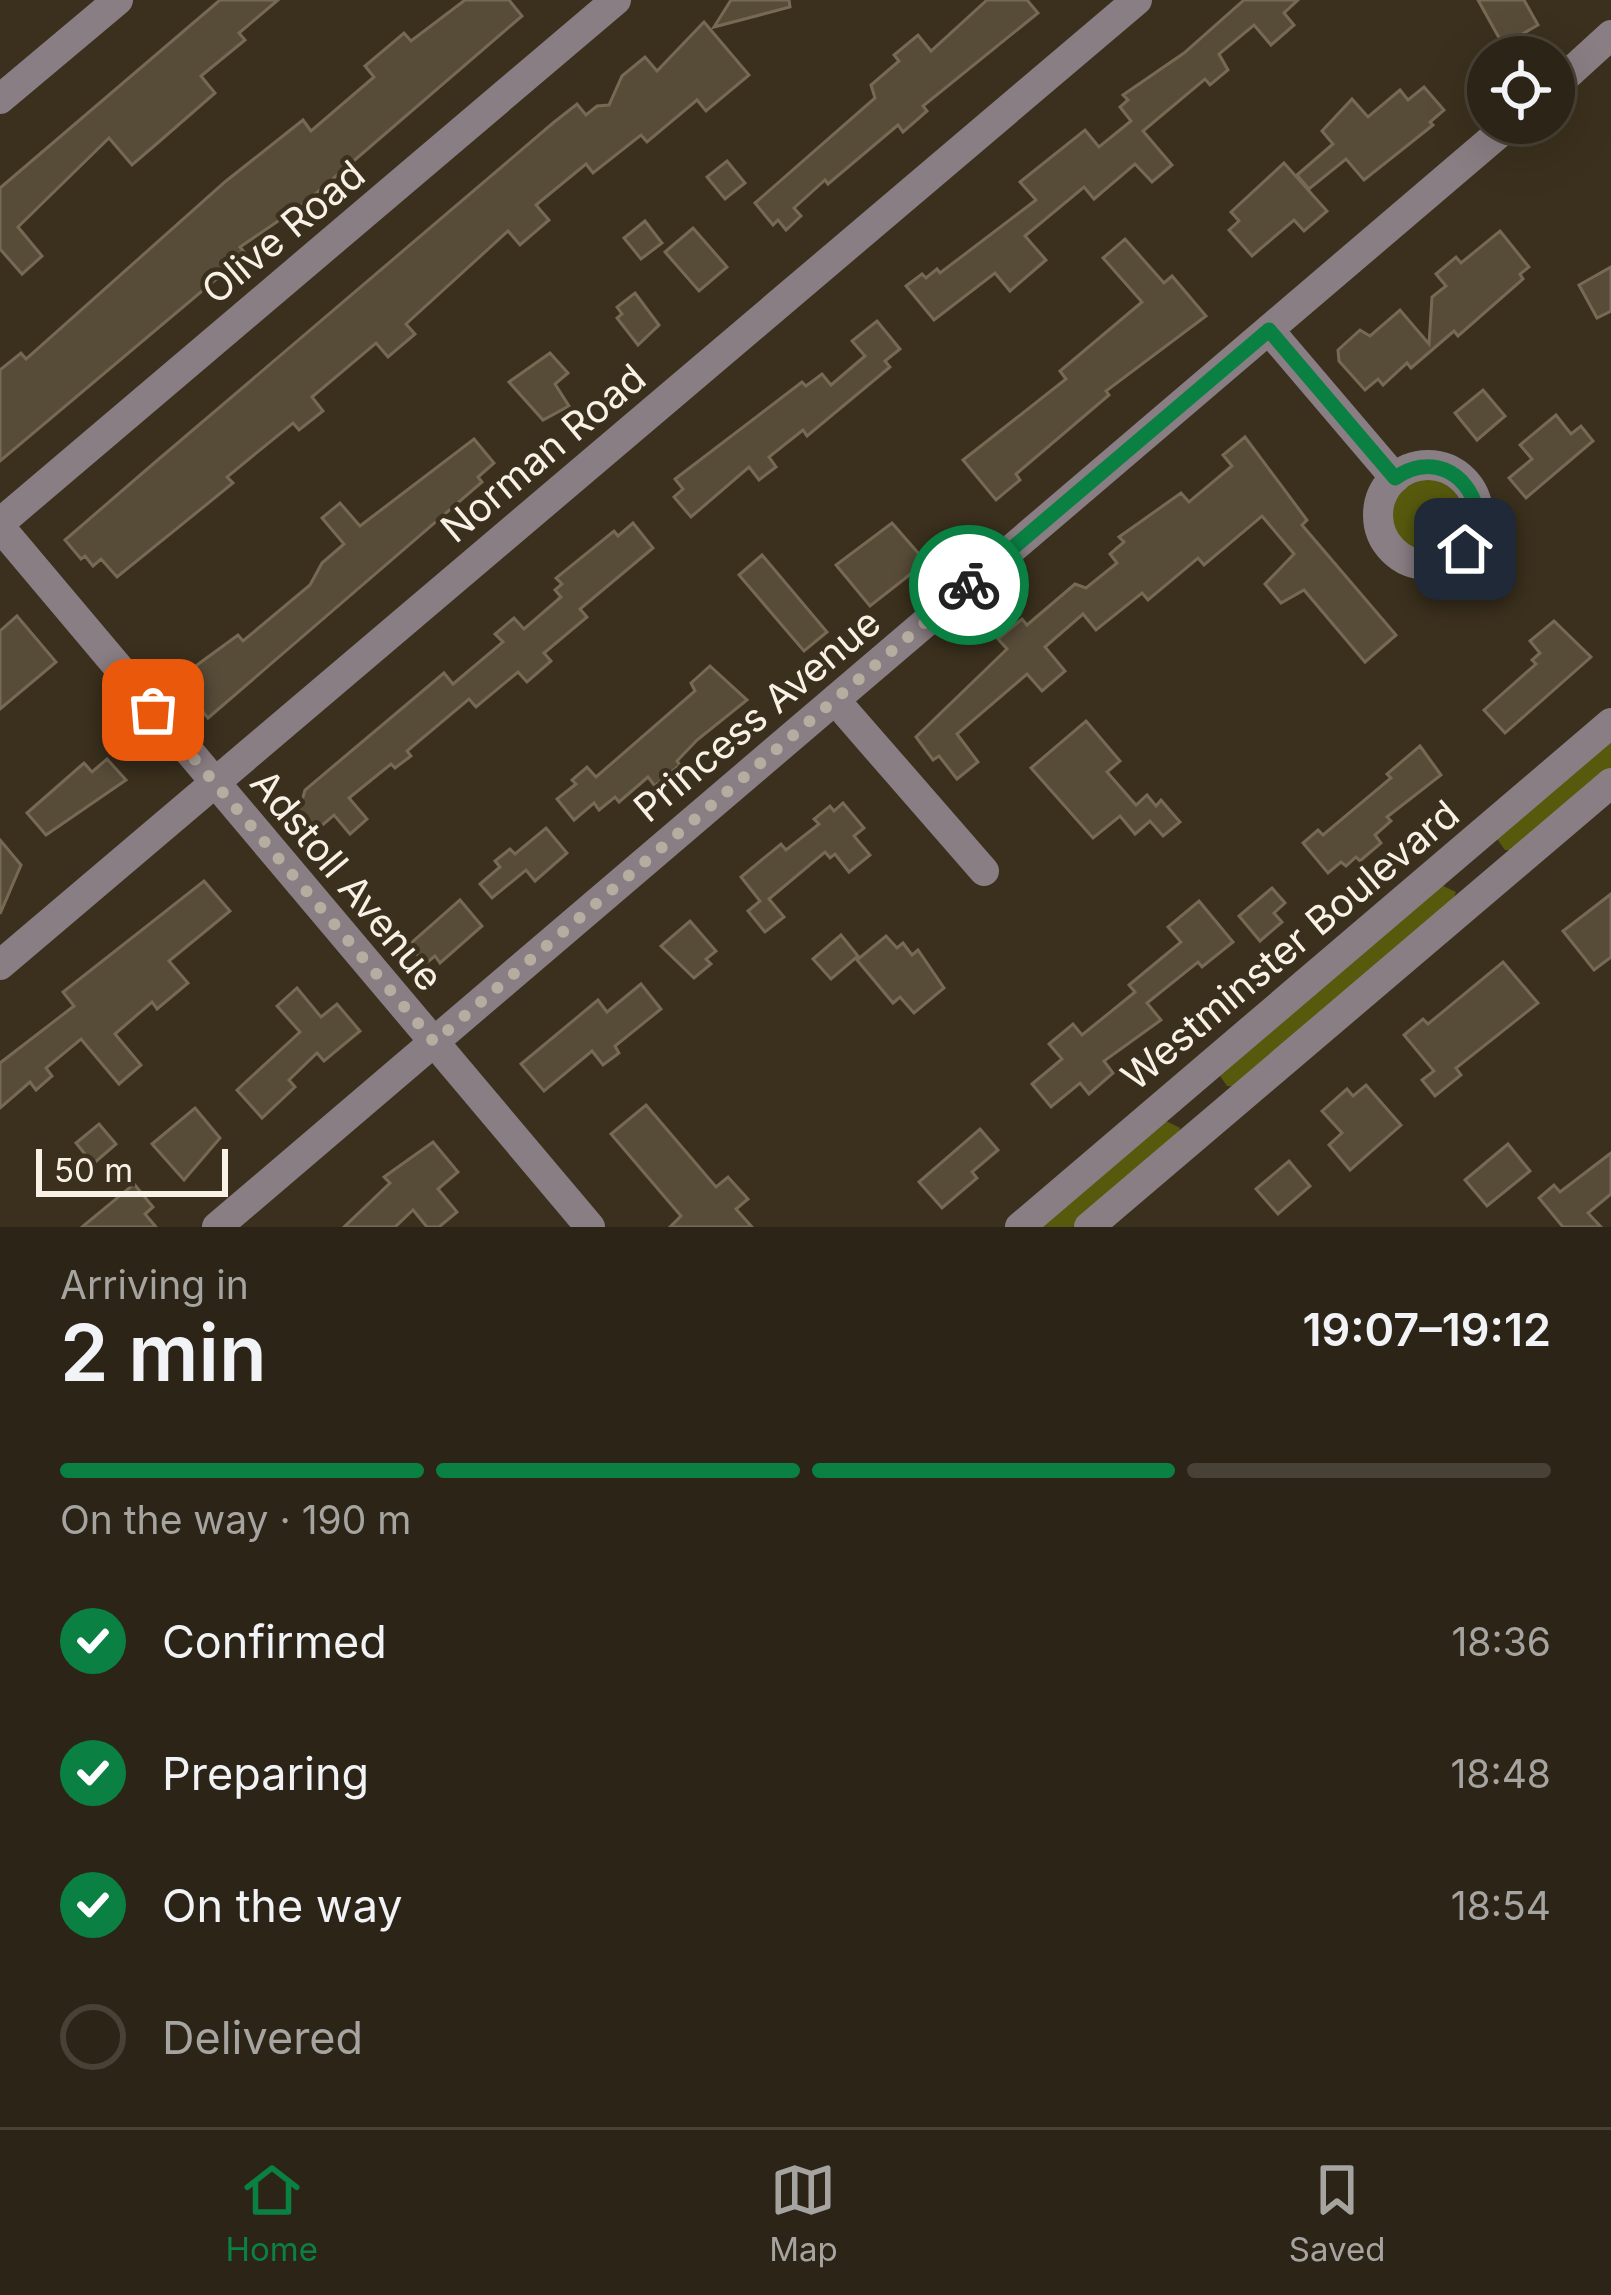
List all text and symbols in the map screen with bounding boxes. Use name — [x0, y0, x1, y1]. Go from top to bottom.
map controls — [1467, 36, 1575, 144]
button: locate — [1467, 36, 1575, 144]
street label: Olive Road — [192, 150, 373, 313]
street label: Norman Road — [431, 354, 654, 552]
pin — [1414, 498, 1516, 600]
icon: home — [1432, 516, 1498, 582]
courier — [909, 525, 1029, 645]
icon: bike — [936, 552, 1002, 618]
street label: Princess Avenue — [624, 598, 889, 831]
pin — [102, 659, 204, 761]
icon: bag — [120, 677, 186, 743]
street label: Adstoll Avenue — [241, 760, 453, 1000]
street label: Westminster Boulevard — [1112, 790, 1468, 1099]
scale bar — [36, 1143, 228, 1196]
text: 50 m — [54, 1150, 133, 1190]
text: Arriving in — [60, 1261, 249, 1308]
text: 19:07–19:12 — [1302, 1302, 1551, 1357]
text: 2 min — [60, 1305, 267, 1400]
text: On the way · 190 m — [60, 1496, 411, 1543]
icon: check — [60, 1608, 126, 1674]
text: Confirmed — [162, 1614, 387, 1669]
text: 18:36 — [1452, 1618, 1551, 1665]
icon: check — [60, 1740, 126, 1806]
text: Preparing — [162, 1746, 369, 1801]
text: 18:48 — [1450, 1750, 1551, 1797]
icon: check — [60, 1872, 126, 1938]
text: On the way — [162, 1878, 403, 1933]
text: 18:54 — [1451, 1882, 1551, 1929]
text: Delivered — [162, 2010, 363, 2065]
tab: Home — [226, 2157, 318, 2269]
tab: Map — [769, 2157, 838, 2269]
tab: Saved — [1289, 2157, 1385, 2269]

